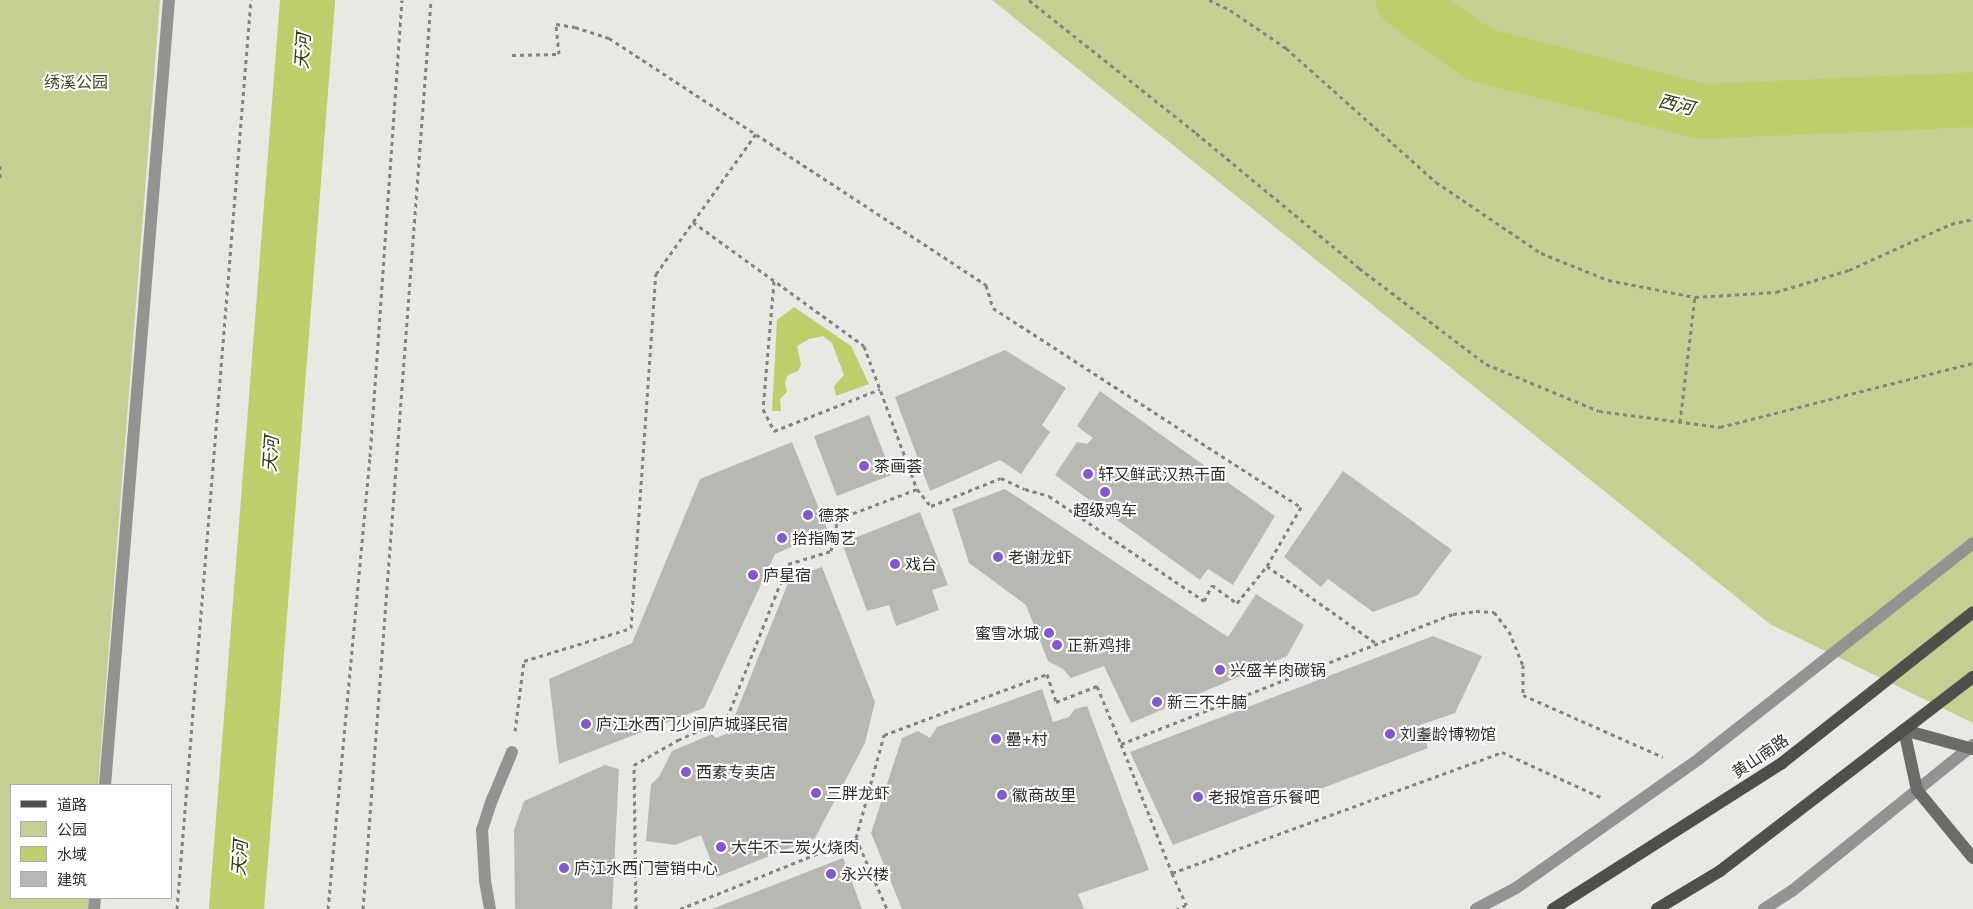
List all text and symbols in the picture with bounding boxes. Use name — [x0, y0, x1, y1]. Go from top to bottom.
water label: 天河 — [291, 32, 315, 70]
park label: 绣溪公园 — [44, 72, 108, 92]
water label: 西河 — [1656, 90, 1696, 120]
water label: 天河 — [259, 435, 283, 473]
place label: 茶画荟 — [874, 456, 922, 476]
marker: 茶画荟 — [858, 460, 870, 472]
place label: 轩又鲜武汉热干面 — [1098, 464, 1226, 484]
marker: 轩又鲜武汉热干面 — [1082, 468, 1094, 480]
marker: 超级鸡车 — [1099, 486, 1111, 498]
place label: 超级鸡车 — [1073, 500, 1137, 520]
place label: 德茶 — [818, 505, 850, 525]
marker: 德茶 — [802, 509, 814, 521]
place label: 拾指陶艺 — [792, 528, 856, 548]
marker: 拾指陶艺 — [776, 532, 788, 544]
place label: 老谢龙虾 — [1008, 547, 1072, 567]
marker: 老谢龙虾 — [992, 551, 1004, 563]
place label: 戏台 — [905, 554, 937, 574]
marker: 戏台 — [889, 558, 901, 570]
place label: 庐星宿 — [763, 565, 811, 585]
marker: 庐星宿 — [747, 569, 759, 581]
place label: 蜜雪冰城 — [975, 623, 1039, 643]
marker: 蜜雪冰城 — [1043, 627, 1055, 639]
place label: 正新鸡排 — [1067, 635, 1131, 655]
marker: 正新鸡排 — [1051, 639, 1063, 651]
place label: 兴盛羊肉碳锅 — [1230, 660, 1326, 680]
marker: 兴盛羊肉碳锅 — [1214, 664, 1226, 676]
place label: 新三不牛腩 — [1167, 692, 1247, 712]
marker: 新三不牛腩 — [1151, 696, 1163, 708]
place label: 庐江水西门少间庐城驿民宿 — [596, 714, 788, 734]
marker: 庐江水西门少间庐城驿民宿 — [580, 718, 592, 730]
place label: 刘耋龄博物馆 — [1400, 724, 1496, 744]
marker: 刘耋龄博物馆 — [1384, 728, 1396, 740]
place label: 罍+村 — [1006, 729, 1048, 749]
street label: 黄山南路 — [1728, 730, 1792, 782]
marker: 罍+村 — [990, 733, 1002, 745]
place label: 西素专卖店 — [696, 762, 776, 782]
marker: 西素专卖店 — [680, 766, 692, 778]
place label: 三胖龙虾 — [826, 783, 890, 803]
legend — [10, 784, 172, 899]
place label: 徽商故里 — [1012, 785, 1076, 805]
marker: 三胖龙虾 — [810, 787, 822, 799]
place label: 老报馆音乐餐吧 — [1208, 787, 1320, 807]
marker: 徽商故里 — [996, 789, 1008, 801]
marker: 老报馆音乐餐吧 — [1192, 791, 1204, 803]
text: 道路 — [57, 795, 87, 814]
text: 公园 — [57, 820, 87, 839]
place label: 大牛不二炭火烧肉 — [731, 837, 859, 857]
water label: 天河 — [228, 839, 252, 877]
marker: 大牛不二炭火烧肉 — [715, 841, 727, 853]
text: 水域 — [57, 845, 87, 864]
place label: 庐江水西门营销中心 — [574, 858, 718, 878]
marker: 庐江水西门营销中心 — [558, 862, 570, 874]
place label: 永兴楼 — [841, 864, 889, 884]
marker: 永兴楼 — [825, 868, 837, 880]
text: 建筑 — [57, 870, 87, 889]

